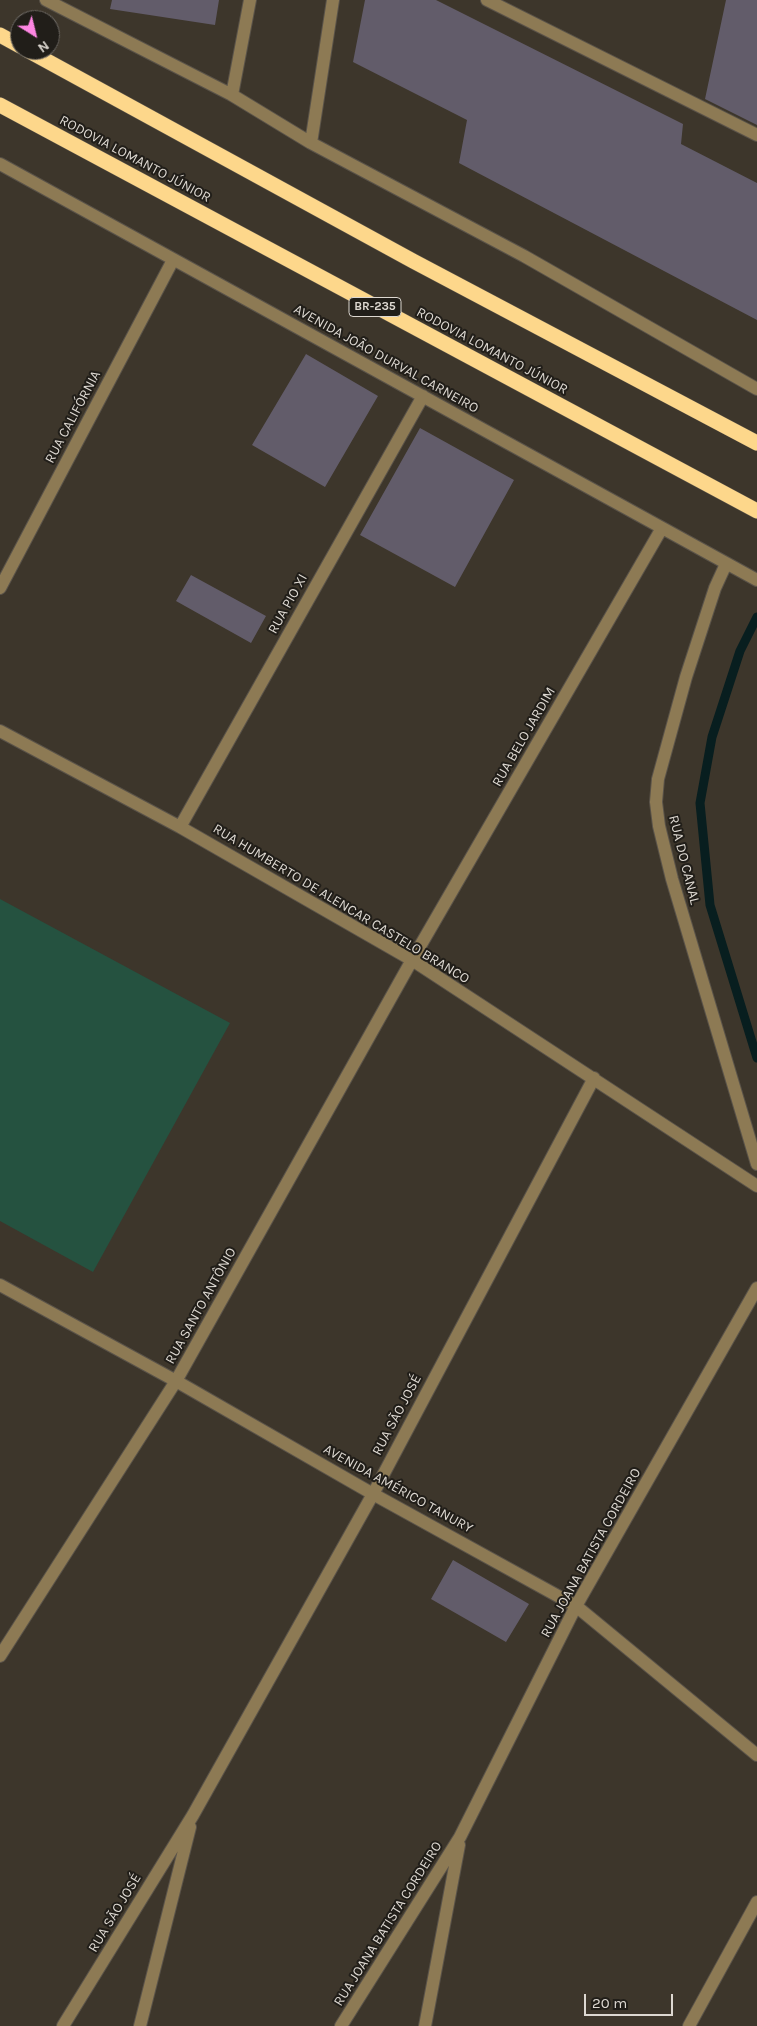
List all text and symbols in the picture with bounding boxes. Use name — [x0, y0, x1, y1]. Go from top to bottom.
north arrow — [10, 10, 60, 60]
text: N — [34, 37, 53, 57]
street label: RODOVIA LOMANTO JÚNIOR — [56, 112, 214, 206]
road number: BR-235 — [349, 298, 401, 316]
street label: AVENIDA JOÃO DURVAL CARNEIRO — [291, 301, 481, 417]
street label: RODOVIA LOMANTO JÚNIOR — [413, 304, 571, 398]
street label: RUA CALIFÓRNIA — [41, 368, 105, 466]
street label: RUA PIO XI — [265, 571, 311, 637]
street label: RUA BELO JARDIM — [489, 684, 559, 790]
street label: RUA DO CANAL — [665, 814, 703, 906]
street label: RUA HUMBERTO DE ALENCAR CASTELO BRANCO — [210, 820, 472, 988]
street label: RUA SANTO ANTÔNIO — [162, 1245, 240, 1367]
street label: RUA SÃO JOSÉ — [369, 1372, 425, 1458]
street label: AVENIDA AMÉRICO TANURY — [320, 1441, 476, 1537]
street label: RUA JOANA BATISTA CORDEIRO — [537, 1465, 645, 1641]
street label: RUA JOANA BATISTA CORDEIRO — [330, 1839, 446, 2009]
street label: RUA SÃO JOSÉ — [85, 1871, 145, 1955]
scale bar — [587, 1984, 676, 2016]
text: 20 m — [592, 1994, 627, 2012]

